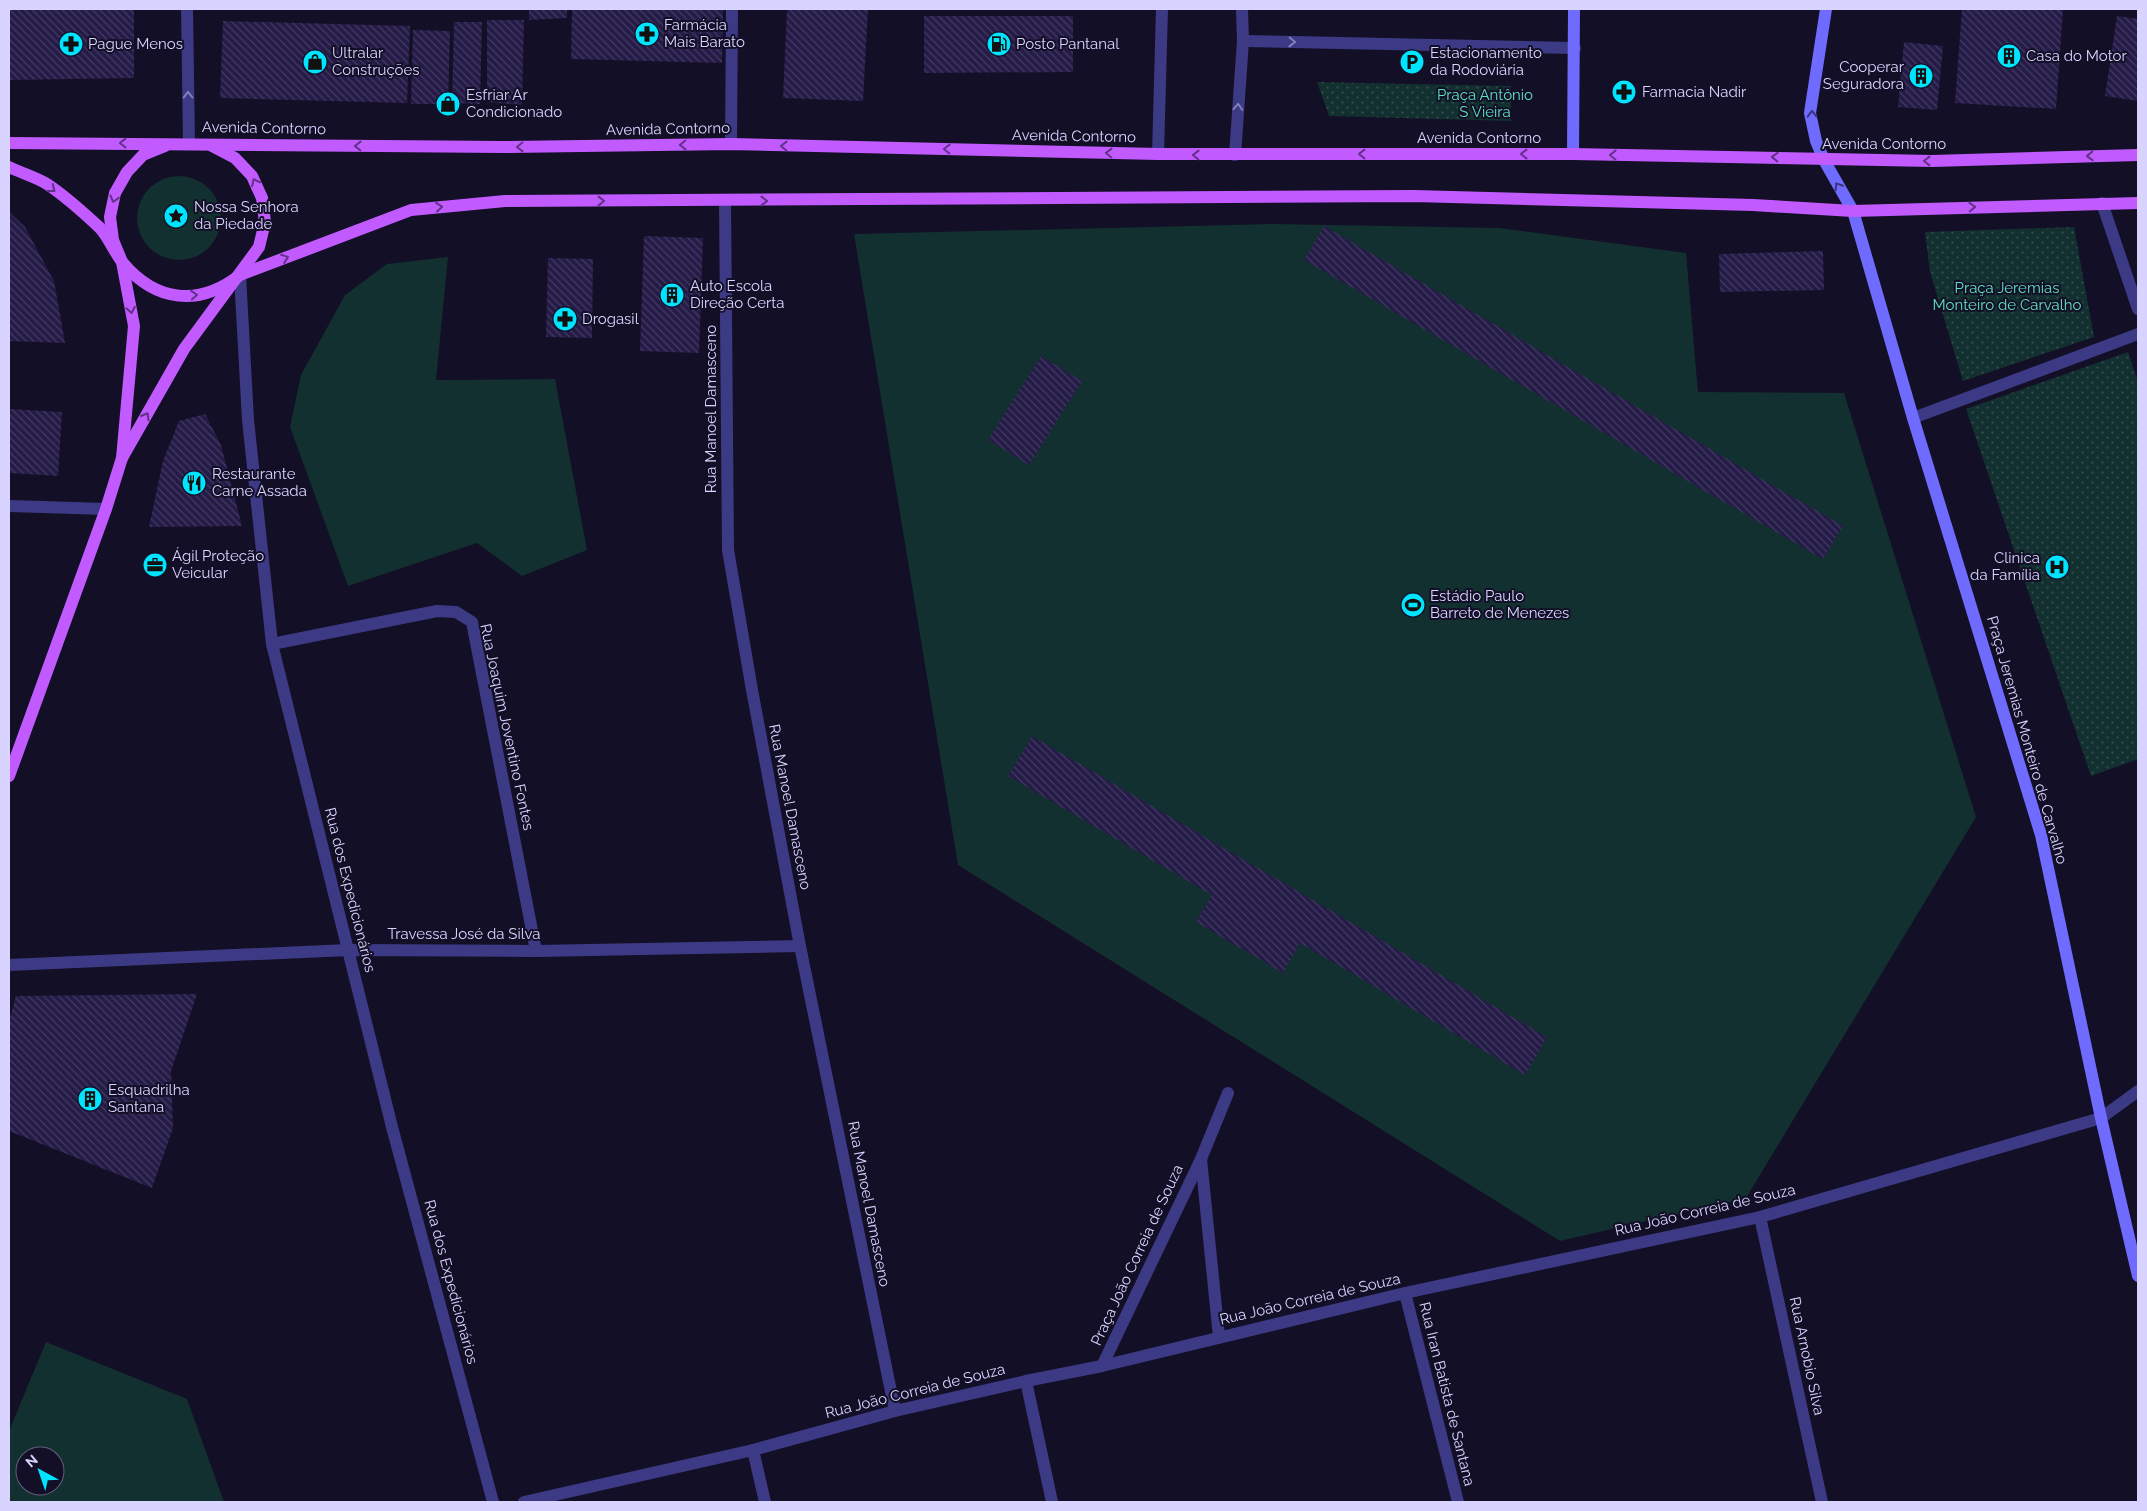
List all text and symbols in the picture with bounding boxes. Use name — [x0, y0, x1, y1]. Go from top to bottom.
place label: Farmácia Mais Barato — [664, 16, 745, 51]
pharmacy icon: Farmácia Mais Barato — [634, 21, 660, 47]
pharmacy icon: Pague Menos — [58, 31, 84, 57]
fuel station icon: Posto Pantanal — [986, 31, 1012, 57]
place label: Pague Menos — [88, 35, 183, 53]
place label: Posto Pantanal — [1016, 35, 1120, 53]
one-way arrow — [1288, 37, 1296, 47]
building icon: Casa do Motor — [1996, 43, 2022, 69]
place label: Ultralar Construções — [332, 44, 420, 79]
place label: Estacionamento da Rodoviária — [1430, 44, 1542, 79]
place label: Casa do Motor — [2026, 47, 2127, 65]
shop icon: Ultralar Construções — [302, 49, 328, 75]
parking icon: Estacionamento da Rodoviária — [1399, 49, 1425, 75]
place label: Cooperar Seguradora — [1823, 58, 1905, 93]
building icon: Cooperar Seguradora — [1908, 63, 1934, 89]
pharmacy icon: Farmacia Nadir — [1611, 79, 1637, 105]
place label: Farmacia Nadir — [1642, 83, 1747, 101]
place label: Esfriar Ar Condicionado — [466, 86, 562, 121]
park label: Praça Antônio S Vieira — [1437, 86, 1533, 121]
one-way arrow — [183, 90, 193, 98]
shop icon: Esfriar Ar Condicionado — [435, 91, 461, 117]
one-way arrow — [1233, 102, 1244, 110]
one-way arrow — [1806, 109, 1817, 117]
street label: Avenida Contorno — [202, 118, 326, 138]
street label: Avenida Contorno — [606, 119, 730, 139]
street label: Avenida Contorno — [1012, 126, 1136, 146]
street label: Avenida Contorno — [1417, 129, 1541, 147]
street label: Avenida Contorno — [1822, 135, 1946, 153]
one-way arrow — [118, 138, 126, 148]
one-way arrow — [678, 140, 686, 150]
one-way arrow — [780, 140, 788, 151]
one-way arrow — [353, 141, 361, 151]
one-way arrow — [516, 142, 524, 152]
one-way arrow — [943, 144, 951, 155]
one-way arrow — [1105, 148, 1113, 158]
one-way arrow — [1357, 149, 1365, 159]
one-way arrow — [1520, 149, 1528, 159]
one-way arrow — [1192, 150, 1200, 160]
one-way arrow — [1608, 150, 1616, 160]
one-way arrow — [2085, 151, 2093, 162]
one-way arrow — [1771, 152, 1778, 162]
one-way arrow — [1923, 156, 1930, 166]
one-way arrow — [251, 179, 261, 188]
one-way arrow — [1834, 182, 1844, 191]
one-way arrow — [46, 183, 55, 191]
one-way arrow — [109, 194, 120, 203]
one-way arrow — [598, 196, 605, 206]
one-way arrow — [760, 196, 768, 206]
place label: Nossa Senhora da Piedade — [194, 198, 299, 233]
one-way arrow — [435, 202, 443, 213]
one-way arrow — [1968, 202, 1976, 212]
place icon: Nossa Senhora da Piedade — [163, 203, 189, 229]
one-way arrow — [281, 254, 289, 264]
place label: Auto Escola Direção Certa — [690, 277, 785, 312]
park label: Praça Jeremias Monteiro de Carvalho — [1933, 279, 2081, 314]
building icon: Auto Escola Direção Certa — [659, 282, 685, 308]
one-way arrow — [191, 289, 199, 300]
one-way arrow — [126, 305, 136, 314]
pharmacy icon: Drogasil — [552, 306, 578, 332]
place label: Drogasil — [582, 310, 640, 328]
street label: Rua Manoel Damasceno — [702, 325, 720, 493]
one-way arrow — [139, 412, 149, 421]
place label: Restaurante Carne Assada — [212, 465, 307, 500]
restaurant icon: Restaurante Carne Assada — [181, 470, 207, 496]
place label: Ágil Proteção Veicular — [172, 547, 264, 582]
place label: Clinica da Família — [1970, 549, 2040, 584]
office icon: Ágil Proteção Veicular — [142, 552, 168, 578]
hospital icon: Clinica da Família — [2044, 554, 2070, 580]
place label: Estádio Paulo Barreto de Menezes — [1430, 587, 1569, 622]
sports icon: Estádio Paulo Barreto de Menezes — [1400, 592, 1426, 618]
street label: Praça Jeremias Monteiro de Carvalho — [1983, 614, 2071, 866]
street label: Rua Joaquim Joventino Fontes — [476, 622, 538, 832]
street label: Rua Manoel Damasceno — [765, 723, 815, 891]
street label: Rua dos Expedicionários — [321, 806, 379, 974]
street label: Travessa José da Silva — [388, 925, 540, 943]
place label: Esquadrilha Santana — [108, 1081, 190, 1116]
building icon: Esquadrilha Santana — [77, 1086, 103, 1112]
street label: Rua Manoel Damasceno — [844, 1120, 894, 1288]
street label: Praça João Correia de Souza — [1087, 1162, 1187, 1348]
street label: Rua João Correia de Souza — [1613, 1180, 1797, 1240]
street label: Rua dos Expedicionários — [420, 1198, 482, 1366]
street label: Rua João Correia de Souza — [1218, 1269, 1402, 1329]
street label: Rua Arnobio Silva — [1786, 1295, 1828, 1417]
street label: Rua Iran Batista de Santana — [1415, 1300, 1479, 1488]
street label: Rua João Correia de Souza — [823, 1360, 1007, 1422]
north arrow — [15, 1446, 65, 1496]
text: N — [22, 1451, 41, 1471]

